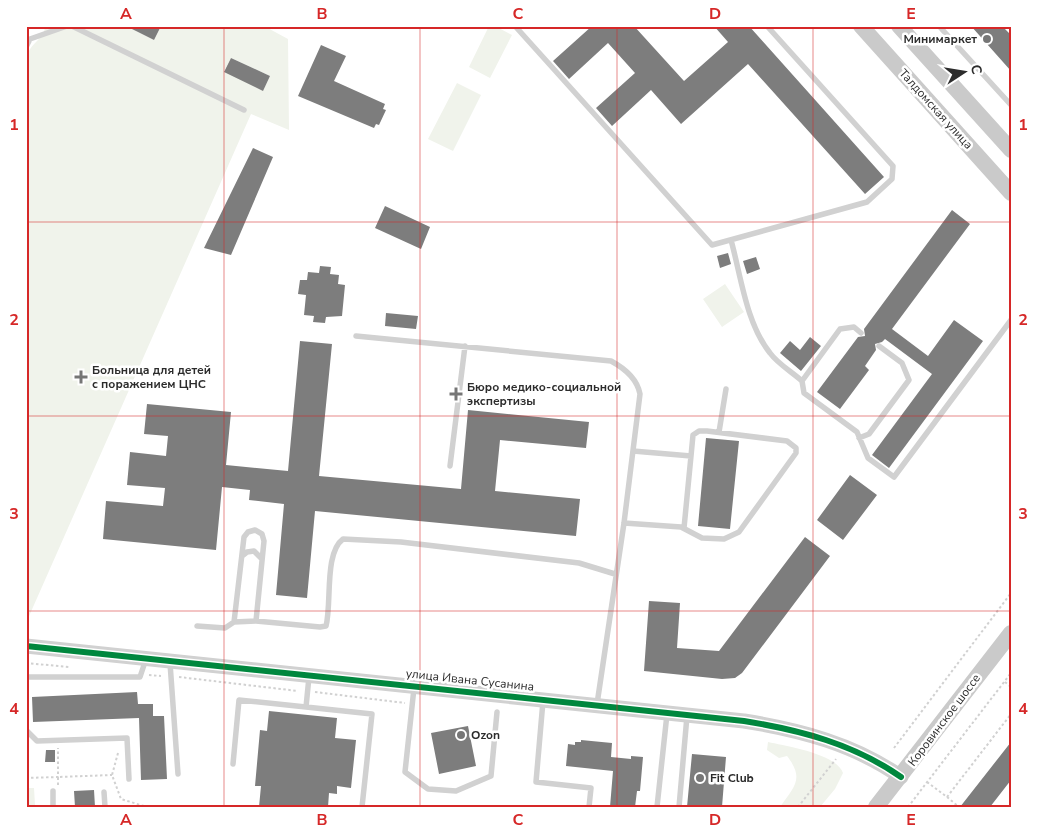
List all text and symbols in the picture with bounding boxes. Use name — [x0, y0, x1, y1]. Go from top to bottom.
text: A — [120, 3, 132, 25]
text: B — [316, 3, 328, 25]
text: C — [513, 3, 524, 25]
text: D — [709, 3, 721, 25]
text: E — [906, 3, 916, 25]
place label: Минимаркет — [903, 31, 977, 47]
marker: Минимаркет — [981, 33, 993, 45]
north arrow — [940, 48, 990, 98]
text: С — [966, 63, 987, 77]
street label: Талдомская улица — [896, 65, 976, 153]
text: 1 — [9, 114, 19, 136]
text: 1 — [1018, 114, 1028, 136]
text: 2 — [9, 309, 19, 331]
text: 2 — [1018, 309, 1028, 331]
place label: Больница для детей с поражением ЦНС — [92, 362, 211, 392]
marker: Больница для детей с поражением ЦНС — [74, 370, 88, 384]
place label: Бюро медико-социальной экспертизы — [467, 379, 621, 409]
marker: Бюро медико-социальной экспертизы — [449, 387, 463, 401]
text: 3 — [9, 503, 19, 525]
text: 3 — [1018, 503, 1028, 525]
street label: улица Ивана Сусанина — [405, 665, 535, 695]
street label: Коровинское шоссе — [904, 671, 984, 769]
text: 4 — [9, 698, 19, 720]
text: 4 — [1018, 698, 1028, 720]
place label: Ozon — [471, 727, 500, 743]
marker: Ozon — [455, 729, 467, 741]
place label: Fit Club — [710, 770, 754, 786]
marker: Fit Club — [694, 772, 706, 784]
text: A — [120, 809, 132, 831]
text: B — [316, 809, 328, 831]
text: C — [513, 809, 524, 831]
text: D — [709, 809, 721, 831]
text: E — [906, 809, 916, 831]

